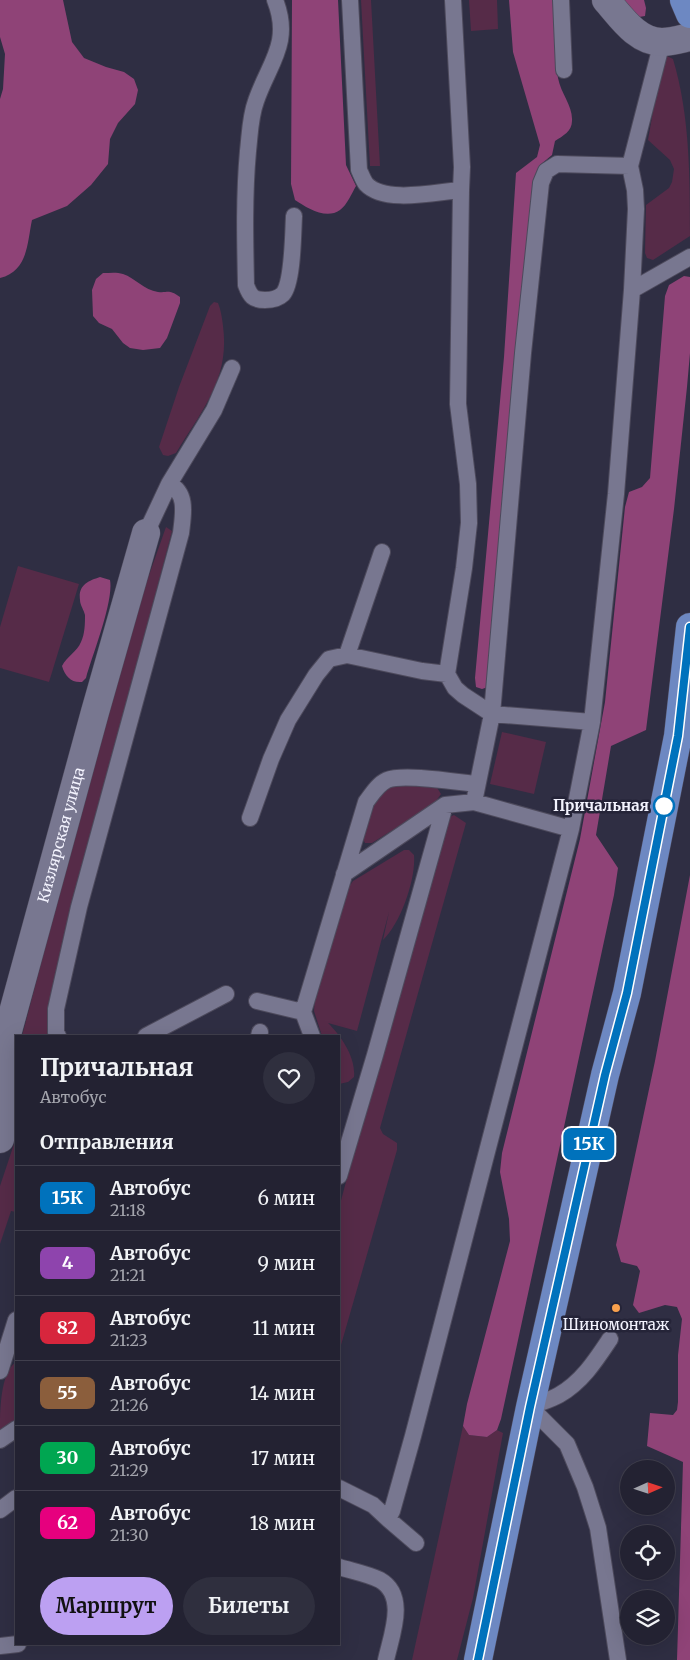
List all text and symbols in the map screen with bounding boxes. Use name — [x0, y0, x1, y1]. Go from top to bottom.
street label: Кизлярская улица — [33, 765, 88, 905]
marker: Причальная — [653, 795, 675, 817]
place label: Причальная — [553, 796, 649, 815]
text: Причальная — [40, 1052, 194, 1083]
button: heart — [263, 1052, 315, 1104]
text: Автобус — [40, 1087, 107, 1107]
line badge: 15К — [560, 1128, 618, 1160]
text: Отправления — [40, 1130, 174, 1154]
text: 15К — [573, 1132, 605, 1155]
text: Автобус — [110, 1176, 191, 1200]
text: 15К — [52, 1186, 83, 1209]
text: 6 мин — [258, 1186, 315, 1210]
text: 21:18 — [110, 1200, 145, 1220]
text: Автобус — [110, 1241, 191, 1265]
text: 4 — [62, 1251, 73, 1274]
text: 9 мин — [258, 1251, 315, 1275]
text: 21:21 — [110, 1265, 146, 1285]
marker: Шиномонтаж — [610, 1302, 622, 1314]
text: Автобус — [110, 1306, 191, 1330]
place label: Шиномонтаж — [563, 1315, 670, 1334]
text: 82 — [57, 1316, 78, 1339]
text: 11 мин — [252, 1316, 315, 1340]
text: 21:23 — [110, 1330, 148, 1350]
text: Автобус — [110, 1371, 191, 1395]
text: 55 — [57, 1381, 78, 1404]
text: 14 мин — [250, 1381, 315, 1405]
text: 21:26 — [110, 1395, 148, 1415]
text: Автобус — [110, 1436, 191, 1460]
text: 30 — [56, 1446, 79, 1469]
text: 17 мин — [251, 1446, 315, 1470]
text: 21:29 — [110, 1460, 148, 1480]
north arrow — [620, 1460, 675, 1515]
map controls — [620, 1460, 675, 1645]
text: Автобус — [110, 1501, 191, 1525]
text: 62 — [57, 1511, 78, 1534]
text: 18 мин — [250, 1511, 315, 1535]
text: 21:30 — [110, 1525, 149, 1545]
button: locate — [620, 1525, 675, 1580]
button: Маршрут — [40, 1577, 173, 1635]
button: Билеты — [183, 1577, 315, 1635]
button: layers — [620, 1590, 675, 1645]

